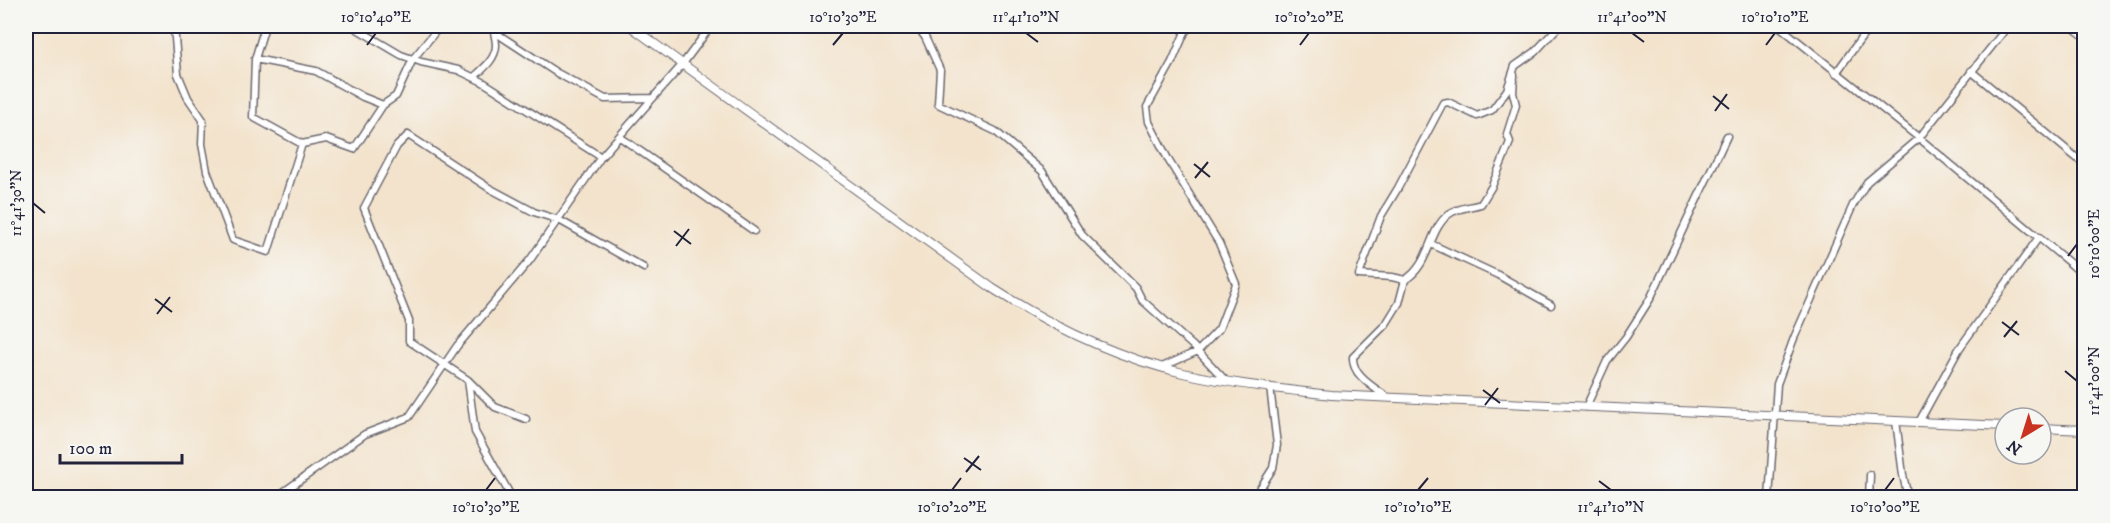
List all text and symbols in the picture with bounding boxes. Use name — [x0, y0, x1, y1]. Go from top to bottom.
text: 10°10'40"E — [341, 8, 412, 27]
text: 10°10'30"E — [809, 8, 877, 27]
text: 11°41'10"N — [992, 8, 1060, 27]
text: 10°10'20"E — [1274, 8, 1344, 27]
text: 11°41'00"N — [1597, 8, 1667, 27]
text: 10°10'10"E — [1741, 8, 1809, 27]
text: 11°41'30"N — [7, 169, 26, 237]
text: 10°10'00"E — [2085, 209, 2104, 279]
text: 11°41'00"N — [2085, 346, 2104, 416]
north arrow — [1993, 406, 2053, 466]
scale bar — [60, 427, 182, 465]
text: N — [2003, 435, 2026, 459]
text: 100 m — [69, 438, 112, 460]
text: 10°10'30"E — [452, 498, 520, 517]
text: 10°10'20"E — [917, 498, 987, 517]
text: 10°10'10"E — [1384, 498, 1452, 517]
text: 11°41'10"N — [1577, 498, 1645, 517]
text: 10°10'00"E — [1850, 498, 1920, 517]

